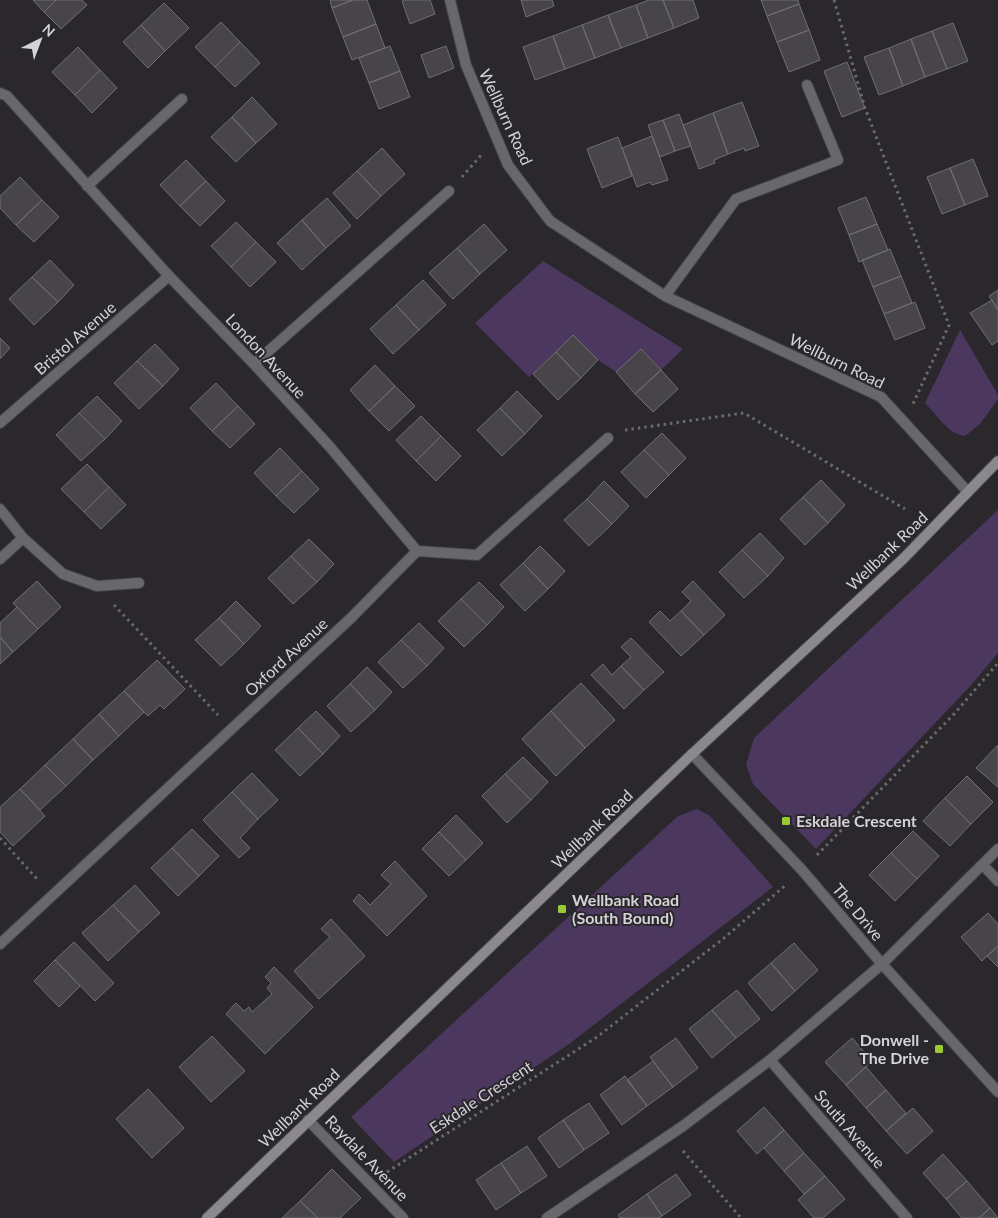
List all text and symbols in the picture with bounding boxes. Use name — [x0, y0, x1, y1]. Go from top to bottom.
north arrow — [15, 15, 65, 65]
text: N — [39, 20, 59, 40]
street label: Wellburn Road — [476, 66, 537, 168]
street label: Bristol Avenue — [30, 297, 119, 378]
street label: London Avenue — [222, 309, 311, 402]
street label: Wellburn Road — [786, 329, 888, 392]
street label: Wellbank Road — [842, 507, 931, 594]
street label: Oxford Avenue — [240, 614, 331, 700]
street label: Wellbank Road — [547, 785, 636, 872]
place label: Eskdale Crescent — [796, 811, 917, 830]
marker: Eskdale Crescent — [780, 815, 792, 827]
street label: The Drive — [829, 879, 888, 944]
place label: Wellbank Road (South Bound) — [572, 890, 679, 927]
marker: Wellbank Road (South Bound) — [556, 903, 568, 915]
place label: Donwell - The Drive — [859, 1030, 929, 1067]
marker: Donwell - The Drive — [933, 1043, 945, 1055]
street label: Eskdale Crescent — [426, 1056, 536, 1137]
street label: Wellbank Road — [254, 1064, 343, 1151]
street label: South Avenue — [811, 1086, 890, 1172]
street label: Raydale Avenue — [322, 1111, 413, 1204]

